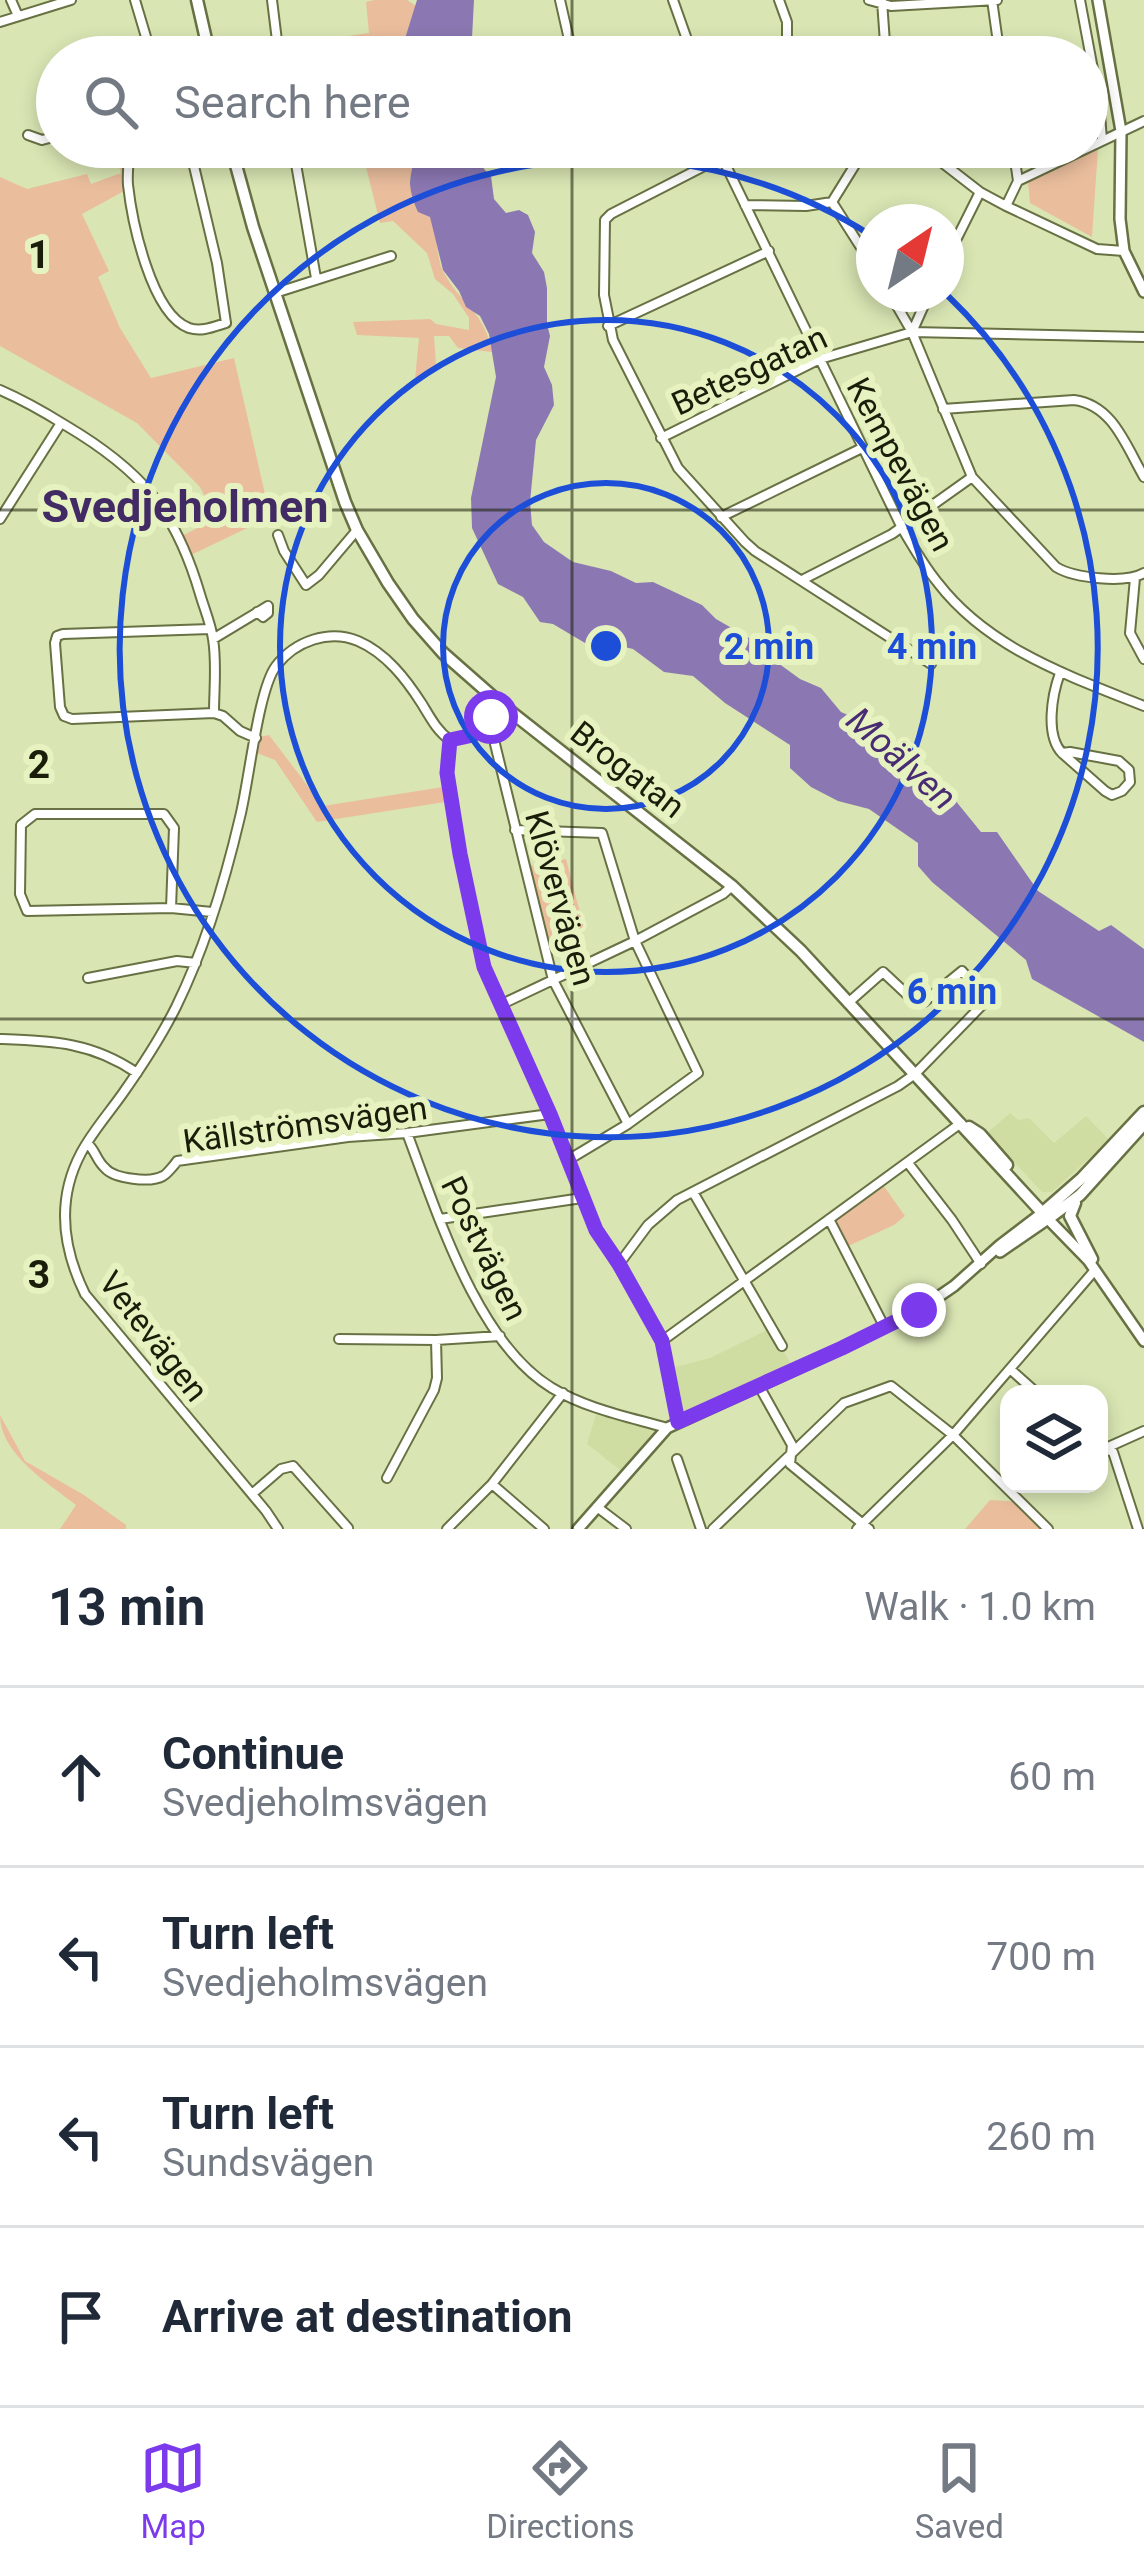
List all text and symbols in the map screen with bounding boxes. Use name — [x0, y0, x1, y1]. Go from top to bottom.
search box — [36, 36, 1108, 168]
icon: search — [78, 69, 144, 135]
text: Search here — [174, 76, 411, 129]
north arrow — [856, 204, 964, 312]
text: 1 — [28, 232, 50, 278]
street label: Betesgatan — [665, 318, 833, 423]
street label: Kempevägen — [839, 371, 962, 557]
district label: Svedjeholmen — [42, 480, 328, 533]
centre of rings — [585, 625, 627, 667]
text: 2 min — [724, 626, 814, 668]
text: 4 min — [887, 626, 977, 668]
route start — [464, 690, 518, 744]
water label: Moälven — [838, 699, 965, 819]
street label: Brogatan — [563, 713, 692, 826]
text: 2 — [28, 742, 50, 788]
street label: Klövervägen — [517, 806, 604, 990]
text: 6 min — [907, 971, 997, 1013]
street label: Källströmsvägen — [180, 1088, 430, 1161]
street label: Postvägen — [433, 1170, 536, 1327]
text: 3 — [28, 1252, 50, 1298]
street label: Vetevägen — [91, 1264, 216, 1409]
route end — [892, 1283, 946, 1337]
map controls — [1000, 1385, 1108, 1493]
button: layers — [1000, 1385, 1108, 1493]
text: 13 min — [48, 1578, 205, 1637]
text: Walk · 1.0 km — [864, 1584, 1096, 1630]
text: Continue — [162, 1727, 344, 1780]
icon: ahead — [48, 1744, 114, 1810]
text: 60 m — [1008, 1754, 1096, 1800]
text: Svedjeholmsvägen — [162, 1780, 488, 1826]
text: Turn left — [162, 1907, 334, 1960]
icon: left — [48, 1924, 114, 1990]
text: 700 m — [986, 1934, 1096, 1980]
text: Svedjeholmsvägen — [162, 1960, 488, 2006]
text: Turn left — [162, 2087, 334, 2140]
icon: left — [48, 2104, 114, 2170]
text: 260 m — [986, 2114, 1096, 2160]
text: Sundsvägen — [162, 2140, 374, 2186]
icon: arrive — [48, 2284, 114, 2350]
text: Arrive at destination — [162, 2290, 573, 2343]
tab: Map — [140, 2435, 206, 2546]
tab: Directions — [486, 2435, 635, 2546]
tab: Saved — [915, 2435, 1004, 2546]

